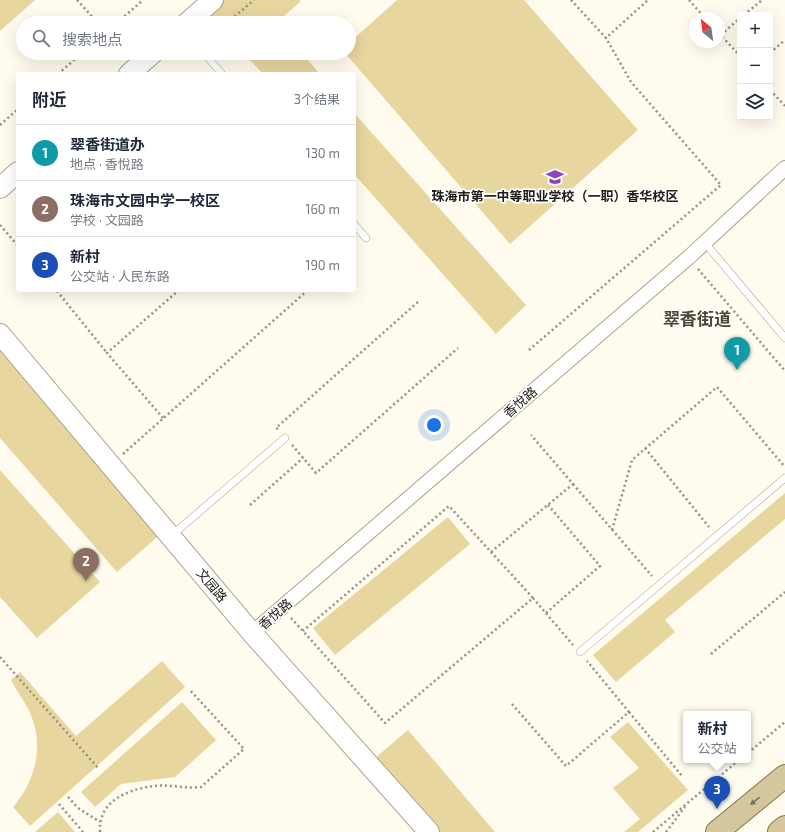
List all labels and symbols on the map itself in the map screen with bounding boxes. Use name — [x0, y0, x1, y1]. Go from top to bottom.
north arrow — [689, 12, 725, 48]
school or university icon: 珠海市第一中等职业学校（一职）香华校区 — [545, 167, 565, 187]
place label: 珠海市第一中等职业学校（一职）香华校区 — [431, 188, 679, 204]
district label: 翠香街道 — [663, 308, 731, 328]
pin: 1 — [724, 337, 750, 370]
street label: 香悅路 — [500, 383, 540, 421]
your location — [424, 415, 444, 435]
pin: 2 — [73, 548, 99, 581]
street label: 文园路 — [193, 565, 231, 605]
street label: 香悅路 — [255, 595, 295, 633]
pin: 3 — [704, 776, 730, 809]
one-way arrow — [750, 797, 760, 805]

